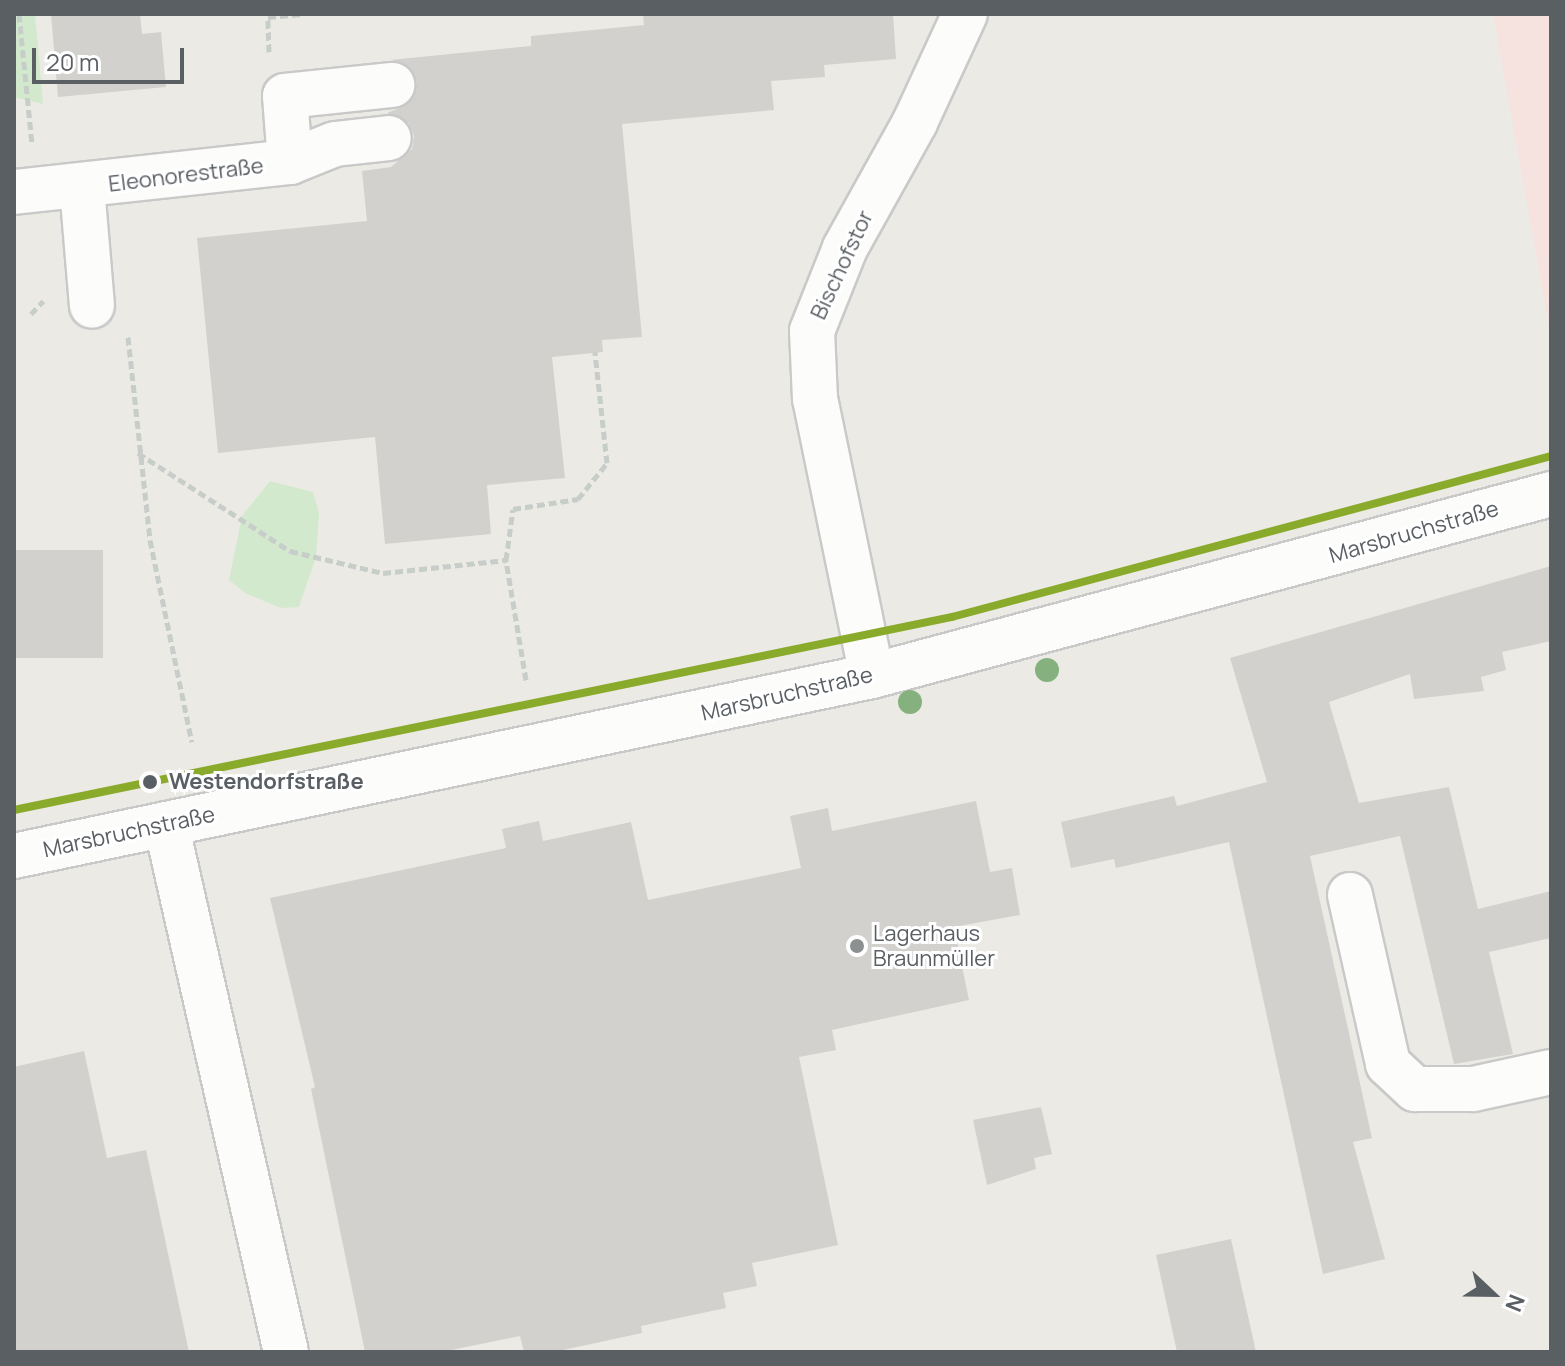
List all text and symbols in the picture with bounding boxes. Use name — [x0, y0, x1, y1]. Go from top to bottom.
scale bar — [36, 32, 188, 82]
text: 20 m — [46, 45, 99, 78]
street label: Eleonorestraße — [107, 152, 265, 198]
street label: Bischofstor — [805, 206, 879, 324]
street label: Marsbruchstraße — [1326, 495, 1502, 569]
street label: Marsbruchstraße — [699, 661, 875, 727]
place label: Westendorfstraße — [169, 769, 364, 795]
marker: Westendorfstraße — [138, 770, 162, 794]
street label: Marsbruchstraße — [41, 801, 217, 863]
place label: Lagerhaus Braunmüller — [873, 920, 995, 972]
marker: Lagerhaus Braunmüller — [848, 937, 866, 955]
north arrow — [1453, 1254, 1533, 1334]
text: N — [1498, 1290, 1532, 1316]

